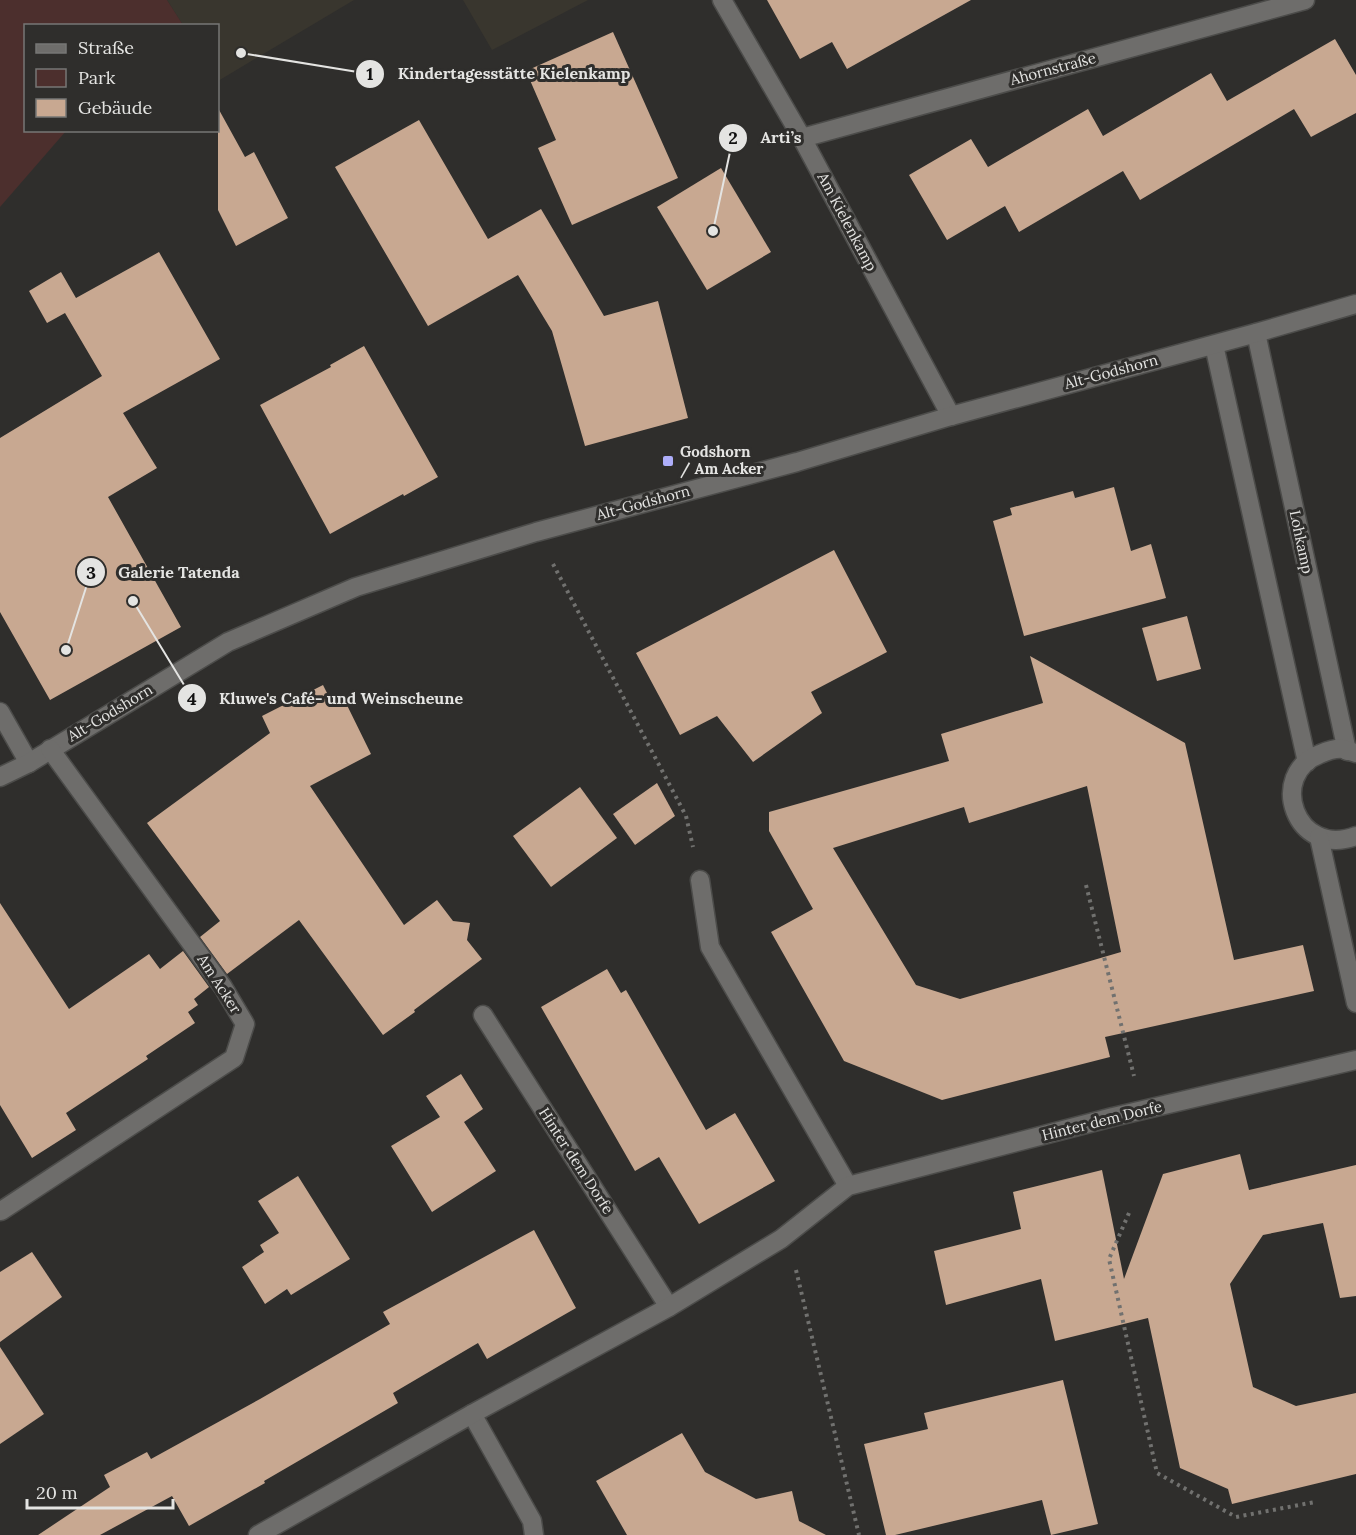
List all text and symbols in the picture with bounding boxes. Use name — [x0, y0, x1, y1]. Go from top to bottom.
legend — [24, 24, 219, 132]
text: Straße — [78, 36, 134, 59]
street label: Ahornstraße — [1007, 48, 1098, 89]
callout: Kindertagesstätte Kielenkamp — [355, 57, 642, 91]
text: 1 — [366, 62, 374, 85]
text: Kindertagesstätte Kielenkamp — [398, 63, 631, 83]
text: Park — [78, 66, 116, 89]
text: Gebäude — [78, 96, 153, 119]
callout: Arti’s — [718, 121, 813, 155]
text: 2 — [728, 126, 738, 149]
text: Arti’s — [760, 127, 802, 147]
street label: Am Kielenkamp — [813, 168, 881, 274]
street label: Alt-Godshorn — [1061, 350, 1160, 393]
place label: Godshorn / Am Acker — [680, 442, 764, 479]
marker: Godshorn / Am Acker — [661, 454, 675, 468]
street label: Alt-Godshorn — [593, 481, 692, 524]
street label: Lohkamp — [1285, 508, 1318, 576]
callout: Galerie Tatenda — [76, 555, 251, 589]
text: 3 — [86, 561, 96, 584]
text: Galerie Tatenda — [118, 562, 240, 582]
street label: Alt-Godshorn — [63, 680, 156, 746]
callout: Kluwe's Café- und Weinscheune — [177, 681, 475, 715]
text: 4 — [187, 687, 197, 710]
text: Kluwe's Café- und Weinscheune — [219, 688, 463, 708]
street label: Am Acker — [193, 950, 246, 1017]
street label: Hinter dem Dorfe — [1040, 1096, 1164, 1145]
street label: Hinter dem Dorfe — [535, 1104, 618, 1218]
scale bar — [27, 1472, 172, 1510]
text: 20 m — [36, 1481, 78, 1504]

